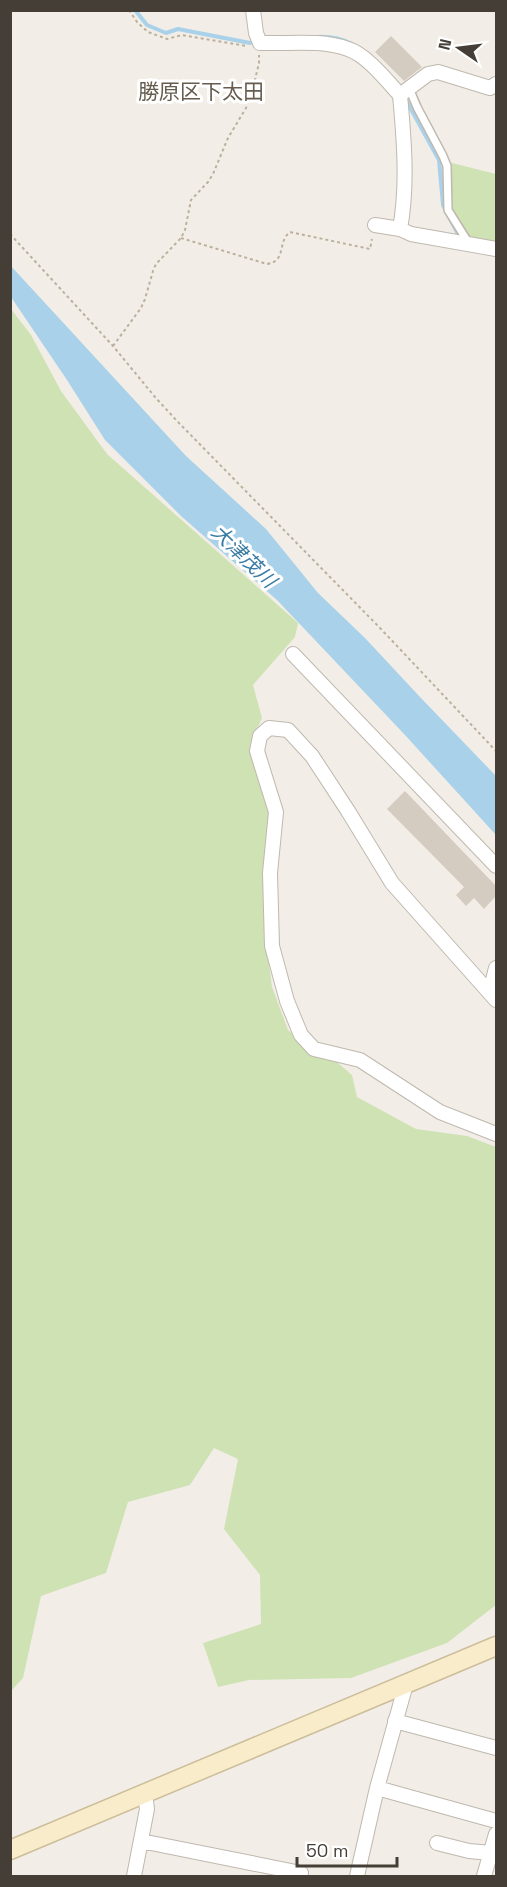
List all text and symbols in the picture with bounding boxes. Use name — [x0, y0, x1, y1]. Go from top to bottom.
north arrow — [429, 18, 489, 78]
text: N — [433, 37, 456, 52]
district label: 勝原区下太田 — [138, 78, 264, 105]
water label: 大津茂川 — [206, 519, 283, 595]
scale bar — [297, 1830, 398, 1868]
text: 50 m — [306, 1839, 348, 1862]

